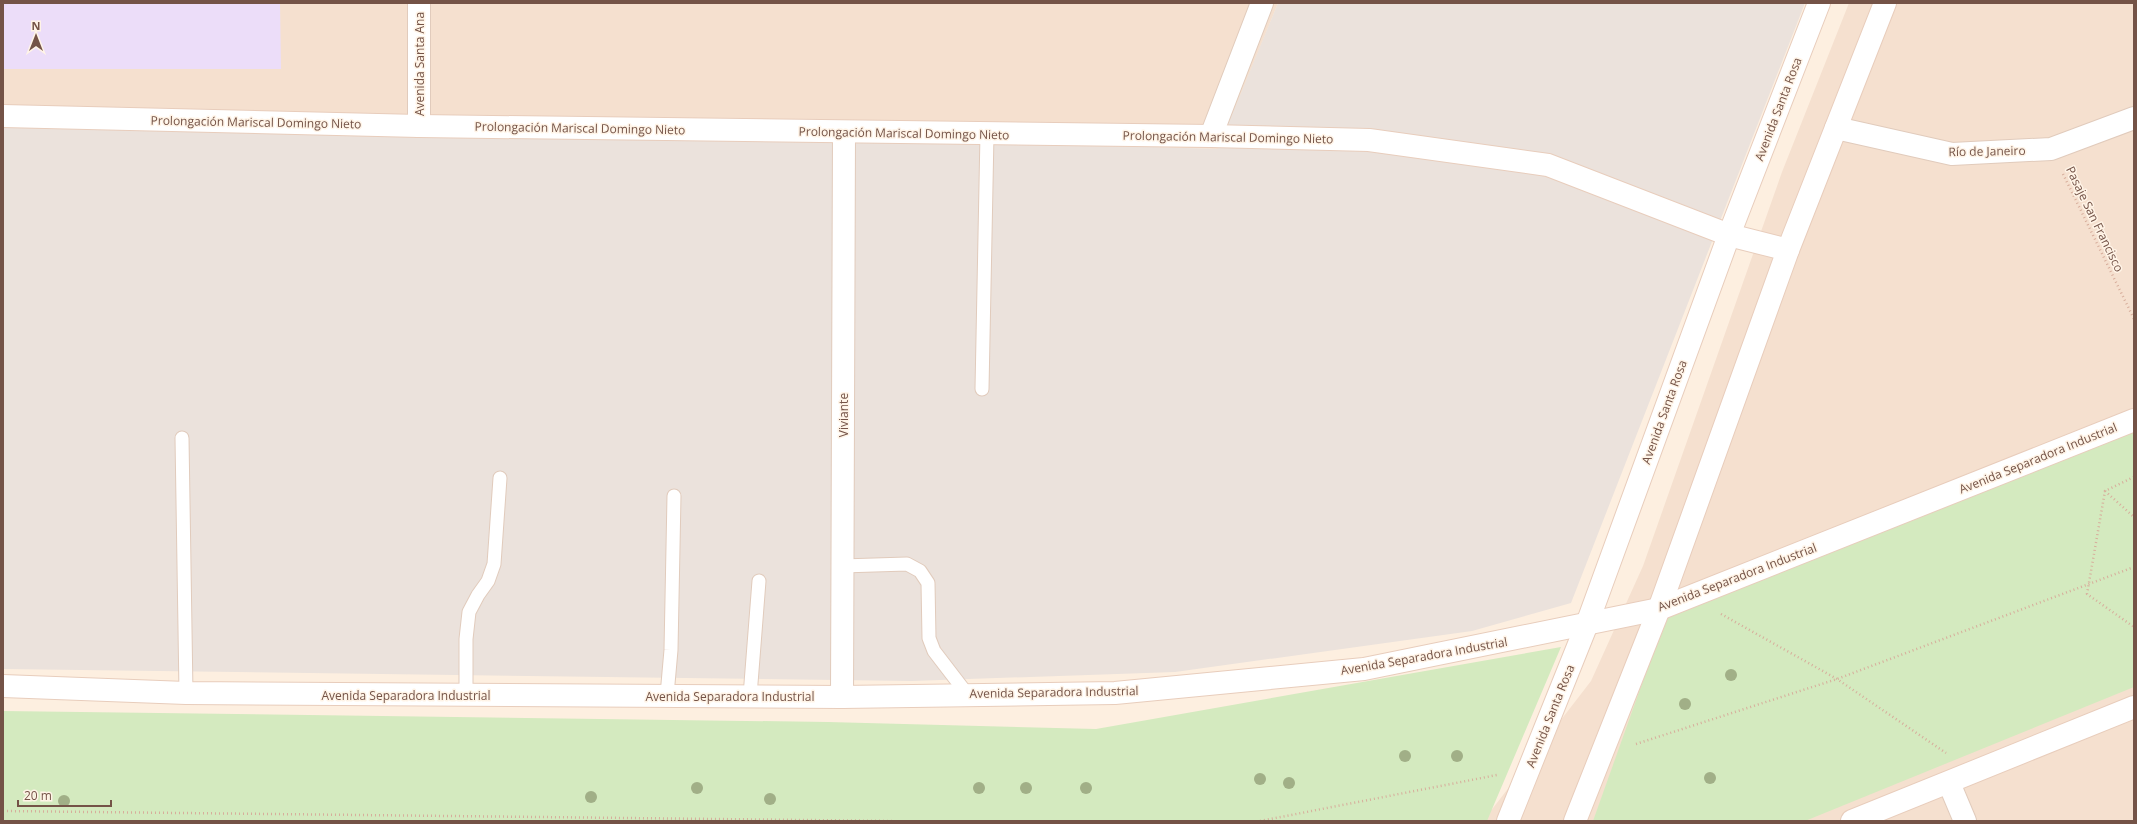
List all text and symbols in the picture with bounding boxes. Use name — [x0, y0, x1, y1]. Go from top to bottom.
street label: Avenida Santa Ana — [411, 12, 428, 116]
north arrow — [16, 16, 56, 56]
text: N — [32, 18, 40, 33]
street label: Avenida Santa Rosa — [1750, 55, 1806, 163]
street label: Prolongación Mariscal Domingo Nieto — [150, 112, 362, 132]
street label: Prolongación Mariscal Domingo Nieto — [474, 118, 686, 138]
street label: Prolongación Mariscal Domingo Nieto — [798, 123, 1010, 143]
street label: Prolongación Mariscal Domingo Nieto — [1122, 127, 1334, 147]
street label: Río de Janeiro — [1948, 142, 2026, 160]
street label: Pasaje San Francisco — [2062, 163, 2128, 275]
street label: Avenida Santa Rosa — [1637, 358, 1691, 466]
street label: Viviante — [835, 393, 852, 437]
street label: Avenida Separadora Industrial — [1956, 418, 2120, 498]
street label: Avenida Separadora Industrial — [1655, 539, 1819, 615]
street label: Avenida Separadora Industrial — [1339, 633, 1509, 679]
street label: Avenida Santa Rosa — [1522, 662, 1578, 770]
street label: Avenida Separadora Industrial — [969, 682, 1139, 702]
street label: Avenida Separadora Industrial — [321, 687, 491, 704]
street label: Avenida Separadora Industrial — [645, 688, 815, 705]
scale bar — [18, 782, 111, 808]
text: 20 m — [24, 787, 52, 804]

